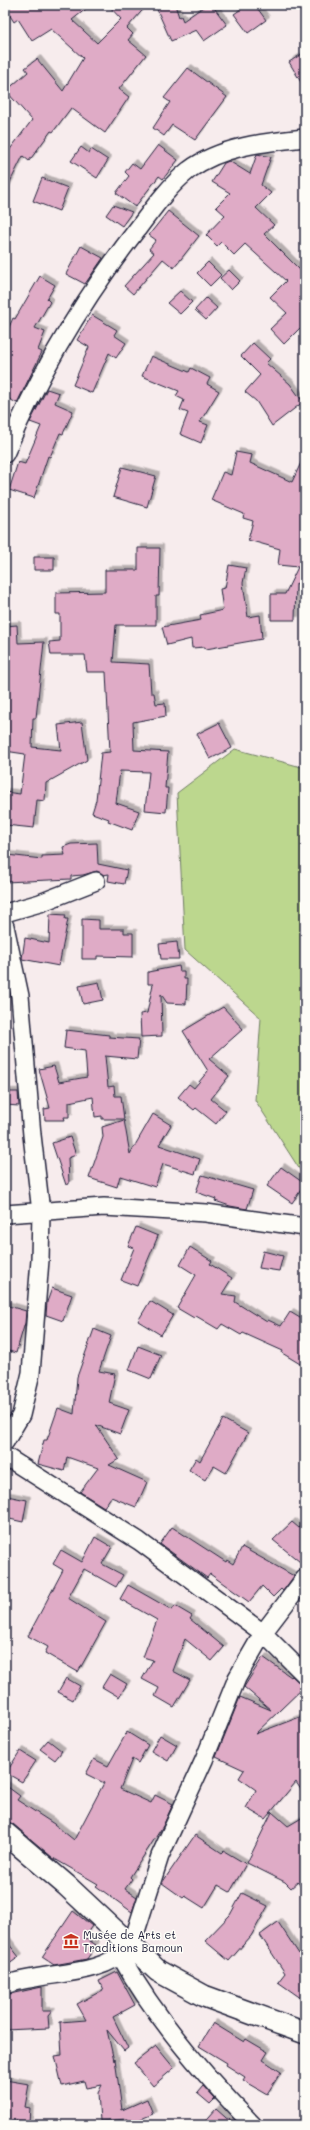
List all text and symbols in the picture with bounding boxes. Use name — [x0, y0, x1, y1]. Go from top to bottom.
place label: Musée de Arts et Traditions Bamoun — [83, 1927, 183, 1955]
museum icon: Musée de Arts et Traditions Bamoun — [62, 1932, 80, 1950]

